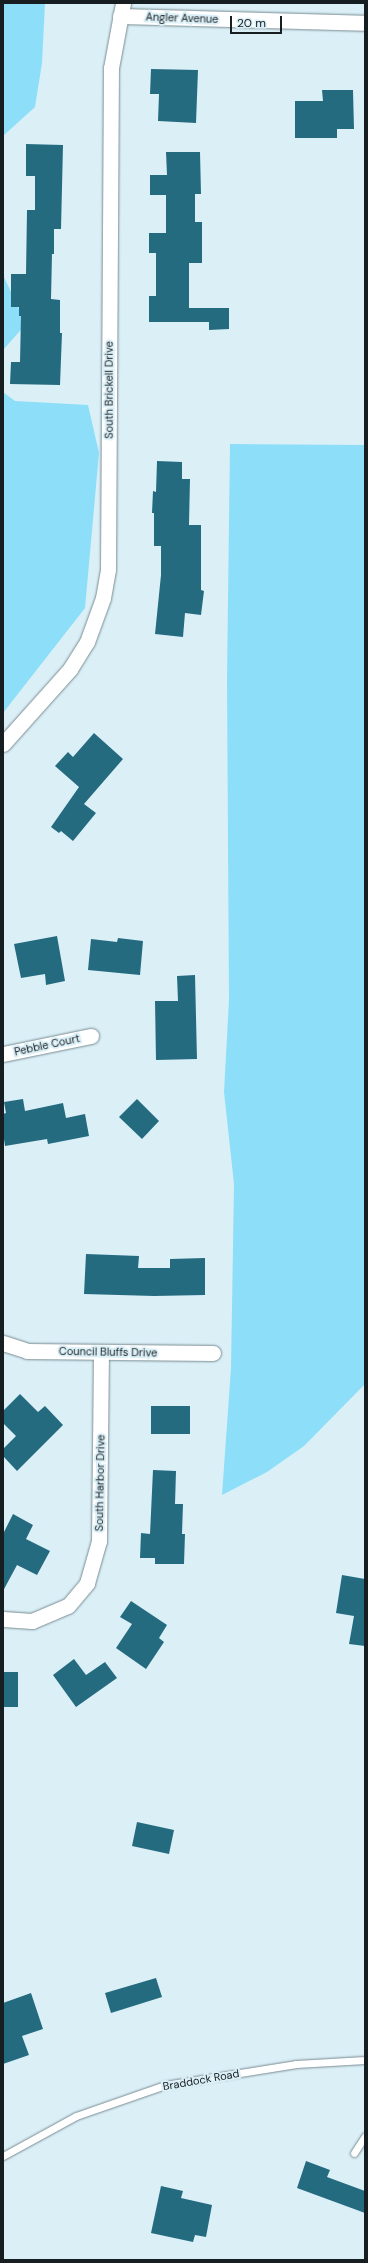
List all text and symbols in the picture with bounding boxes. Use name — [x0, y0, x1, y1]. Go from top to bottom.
scale bar — [232, 8, 284, 34]
street label: Angler Avenue — [145, 10, 219, 26]
text: 20 m — [237, 15, 266, 31]
street label: South Brickell Drive — [102, 341, 116, 439]
street label: Pebble Court — [13, 1032, 81, 1058]
street label: Council Bluffs Drive — [59, 1345, 157, 1359]
street label: South Harbor Drive — [93, 1435, 107, 1531]
street label: Braddock Road — [162, 2067, 240, 2093]

